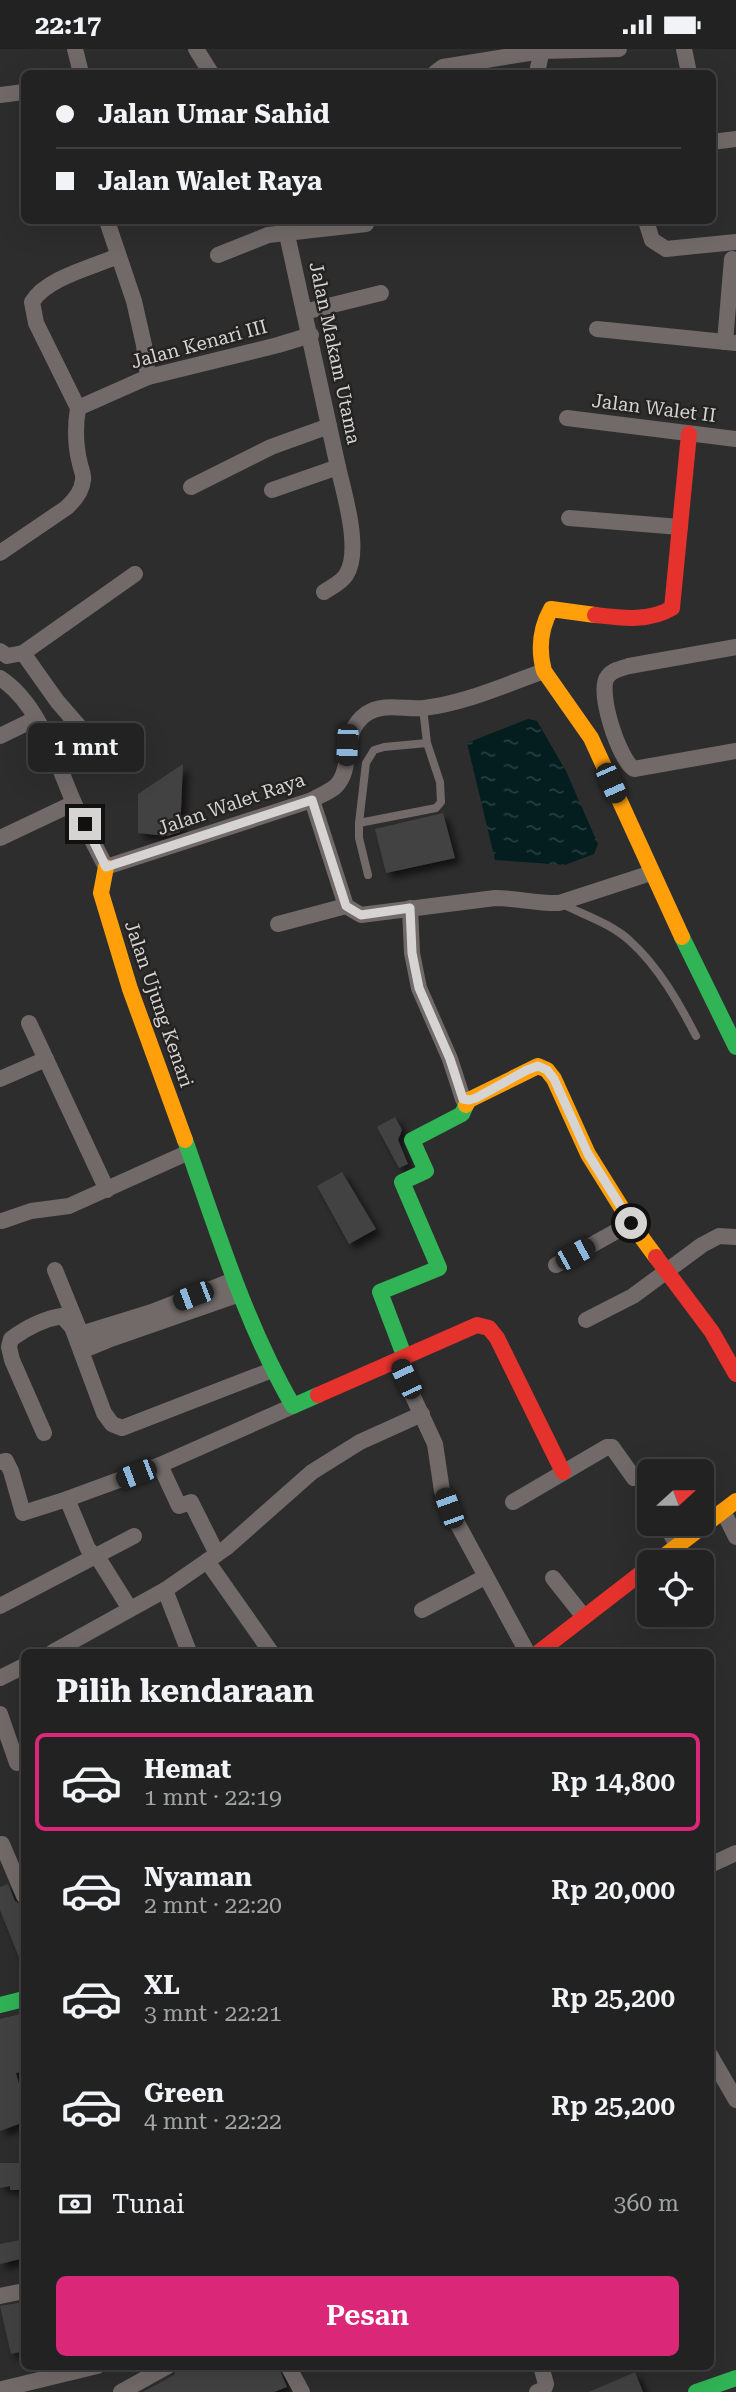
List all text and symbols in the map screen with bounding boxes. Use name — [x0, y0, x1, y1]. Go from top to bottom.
text: 22:17 — [35, 10, 101, 40]
text: Jalan Umar Sahid — [98, 99, 330, 129]
text: Jalan Walet Raya — [98, 166, 322, 196]
street label: Jalan Makam Utama — [304, 260, 366, 447]
street label: Jalan Kenari III — [128, 315, 270, 373]
street label: Jalan Walet II — [591, 389, 717, 427]
callout: 1 mnt — [27, 723, 143, 771]
car — [336, 723, 359, 767]
text: 1 mnt — [54, 734, 118, 761]
car — [593, 760, 630, 806]
street label: Jalan Walet Raya — [154, 768, 309, 840]
route end — [69, 808, 101, 840]
street label: Jalan Ujung Kenari — [120, 918, 198, 1090]
route start — [615, 1207, 647, 1239]
car — [552, 1235, 599, 1273]
car — [170, 1279, 217, 1313]
car — [388, 1356, 425, 1402]
car — [113, 1457, 160, 1491]
north arrow — [637, 1459, 714, 1537]
map controls — [637, 1459, 714, 1627]
car — [432, 1485, 467, 1531]
button: locate — [637, 1550, 714, 1627]
text: Pilih kendaraan — [56, 1672, 314, 1710]
icon: car — [60, 1751, 123, 1814]
text: Hemat — [144, 1754, 231, 1784]
text: Rp 14,800 — [551, 1767, 675, 1797]
text: 1 mnt · 22:19 — [144, 1784, 282, 1811]
icon: car — [60, 1859, 123, 1922]
text: Nyaman — [144, 1862, 252, 1892]
text: Rp 20,000 — [551, 1875, 675, 1905]
text: 2 mnt · 22:20 — [144, 1892, 282, 1919]
icon: car — [60, 1967, 123, 2030]
text: XL — [144, 1970, 180, 2000]
text: Rp 25,200 — [551, 1983, 675, 2013]
text: 3 mnt · 22:21 — [144, 2000, 282, 2027]
icon: car — [60, 2075, 123, 2138]
text: Green — [144, 2078, 224, 2108]
text: Rp 25,200 — [551, 2091, 675, 2121]
text: 4 mnt · 22:22 — [144, 2108, 282, 2135]
icon: cash — [56, 2185, 94, 2223]
text: Tunai — [112, 2189, 185, 2219]
text: 360 m — [614, 2190, 679, 2217]
button: Pesan — [56, 2276, 679, 2356]

